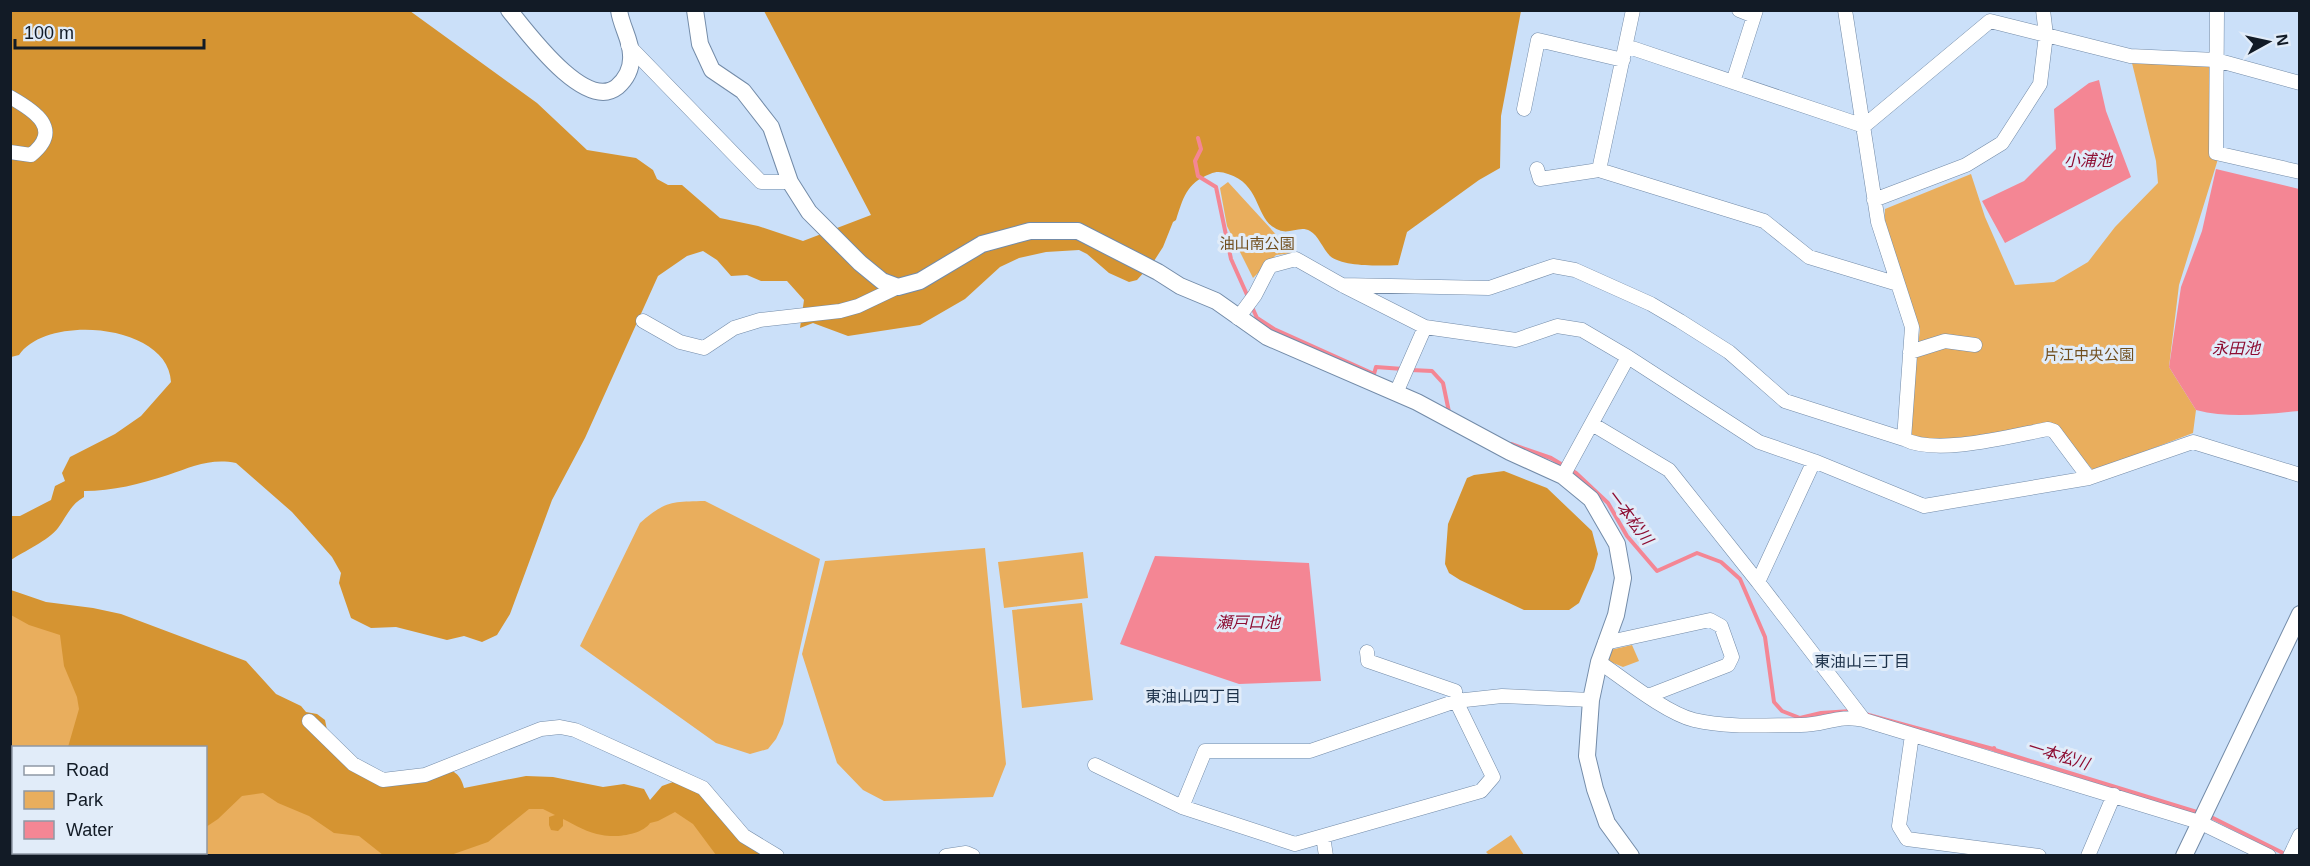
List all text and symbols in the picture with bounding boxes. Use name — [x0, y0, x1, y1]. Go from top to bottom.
scale bar — [15, 12, 204, 50]
north arrow — [2238, 12, 2298, 72]
text: 100 m — [24, 23, 74, 43]
text: N — [2273, 33, 2292, 47]
water label: 小浦池 — [2064, 152, 2114, 169]
park label: 油山南公園 — [1219, 235, 1295, 252]
water label: 永田池 — [2212, 340, 2262, 357]
park label: 片江中央公園 — [2044, 346, 2134, 363]
water label: 一本松川 — [1604, 486, 1657, 549]
water label: 瀬戸口池 — [1216, 614, 1282, 631]
district label: 東油山三丁目 — [1814, 653, 1910, 670]
district label: 東油山四丁目 — [1145, 688, 1241, 705]
water label: 一本松川 — [2025, 738, 2093, 773]
legend — [12, 746, 207, 854]
text: Road — [66, 760, 109, 780]
text: Park — [66, 790, 104, 810]
text: Water — [66, 820, 113, 840]

